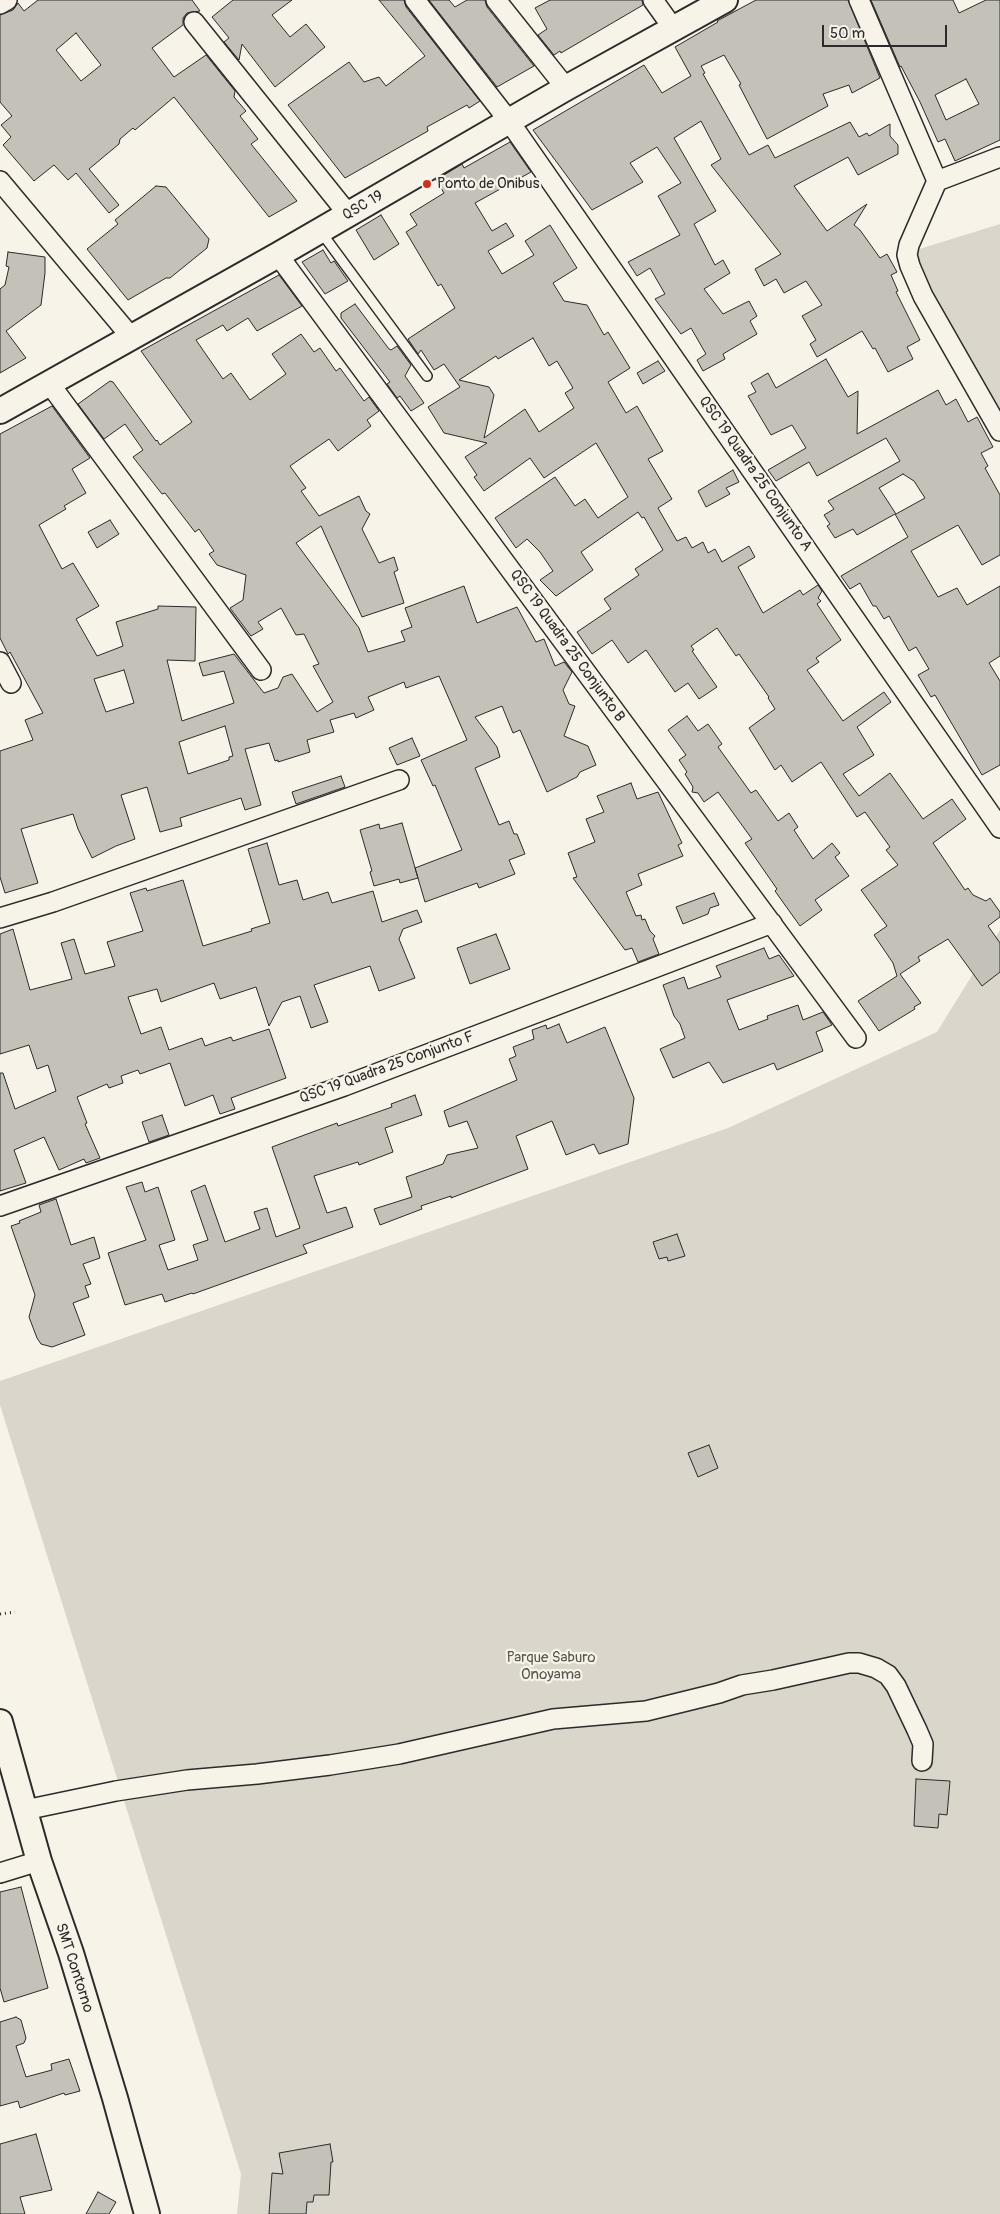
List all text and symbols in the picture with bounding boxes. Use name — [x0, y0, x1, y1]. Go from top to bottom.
scale bar — [825, 15, 950, 47]
text: 50 m — [830, 24, 865, 43]
place label: Ponto de Onibus — [437, 175, 539, 193]
marker: Ponto de Onibus — [421, 178, 433, 190]
street label: QSC 19 — [339, 187, 387, 225]
street label: QSC 19 Quadra 25 Conjunto A — [694, 393, 816, 555]
street label: QSC 19 Quadra 25 Conjunto B — [506, 566, 628, 726]
street label: QSC 19 Quadra 25 Conjunto F — [297, 1028, 477, 1108]
park label: Parque Saburo Onoyama — [507, 1649, 595, 1684]
street label: SMT Contorno — [51, 1921, 97, 2015]

